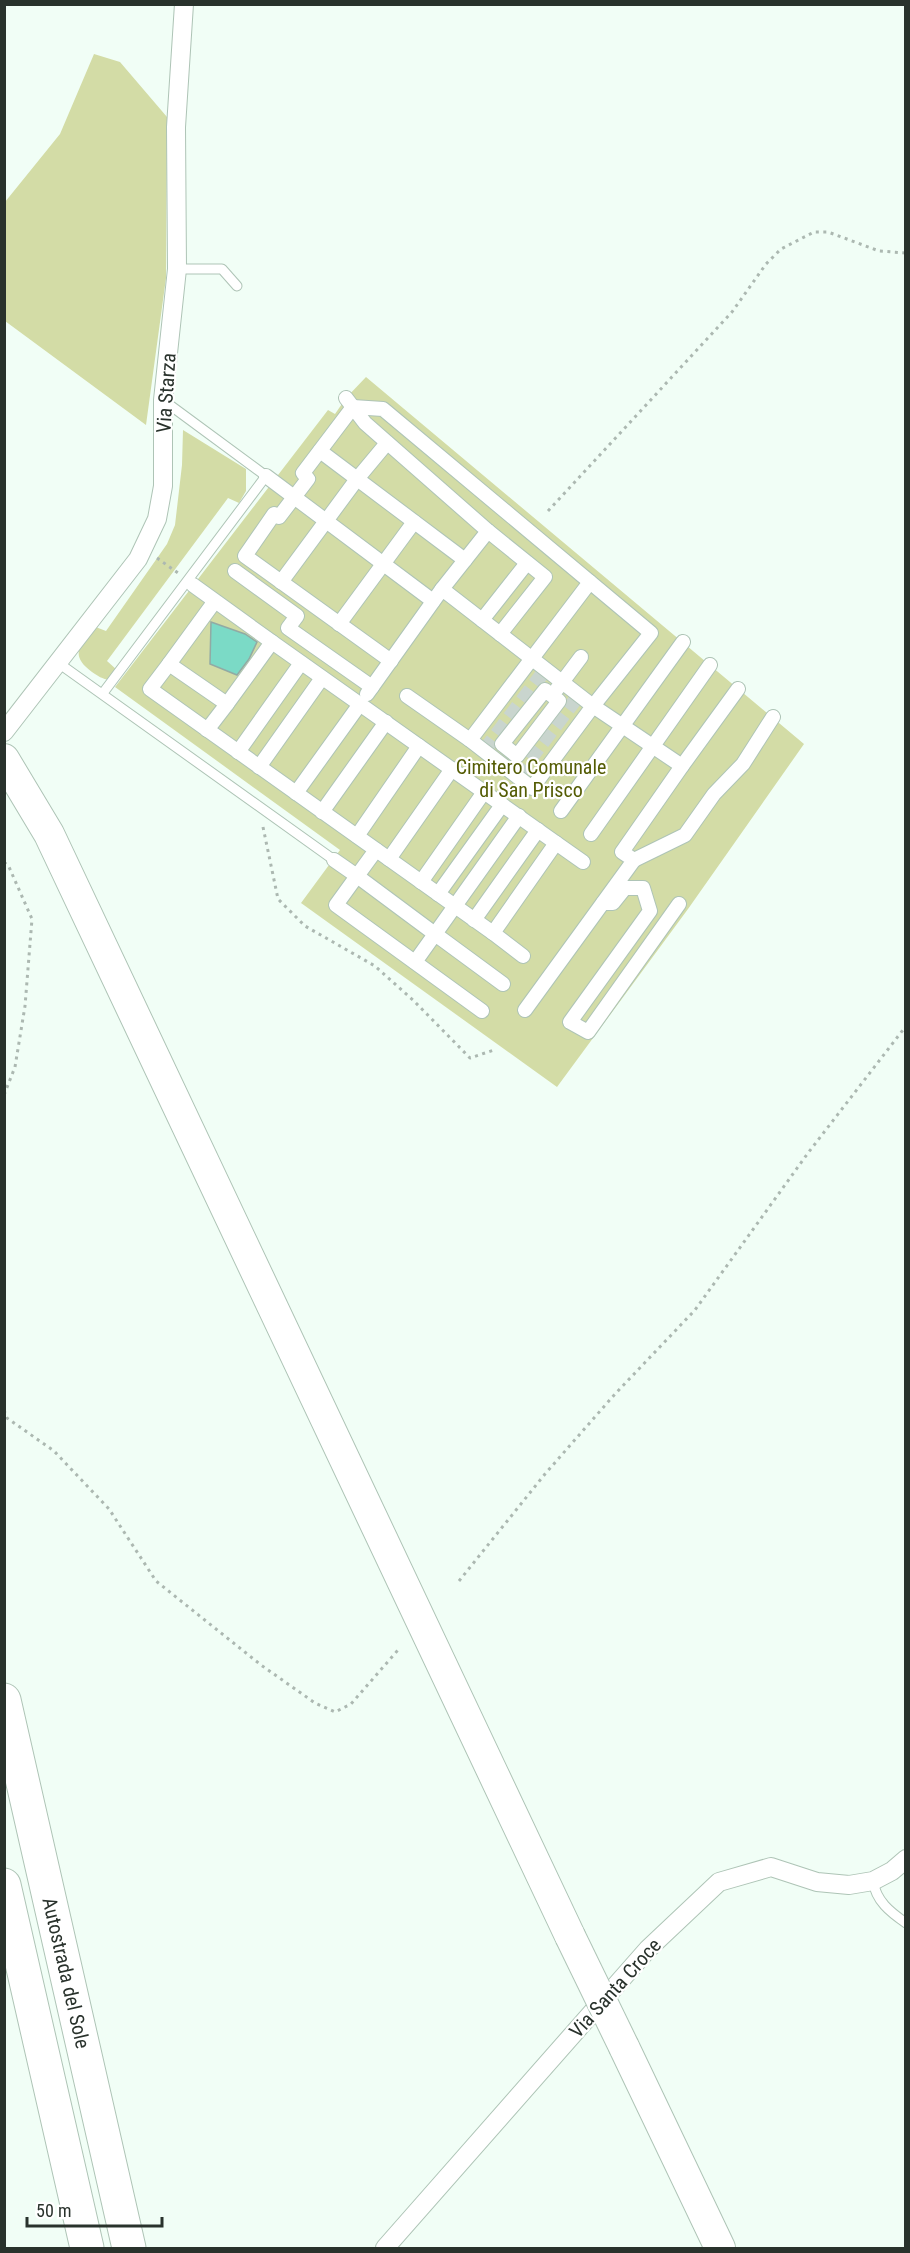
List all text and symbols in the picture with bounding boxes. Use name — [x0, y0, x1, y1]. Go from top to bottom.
street label: Via Starza — [151, 352, 181, 434]
park label: Cimitero Comunale di San Prisco — [456, 755, 606, 802]
street label: Autostrada del Sole — [37, 1895, 95, 2051]
street label: Via Santa Croce — [564, 1933, 666, 2043]
scale bar — [27, 2190, 162, 2228]
text: 50 m — [36, 2200, 71, 2221]

